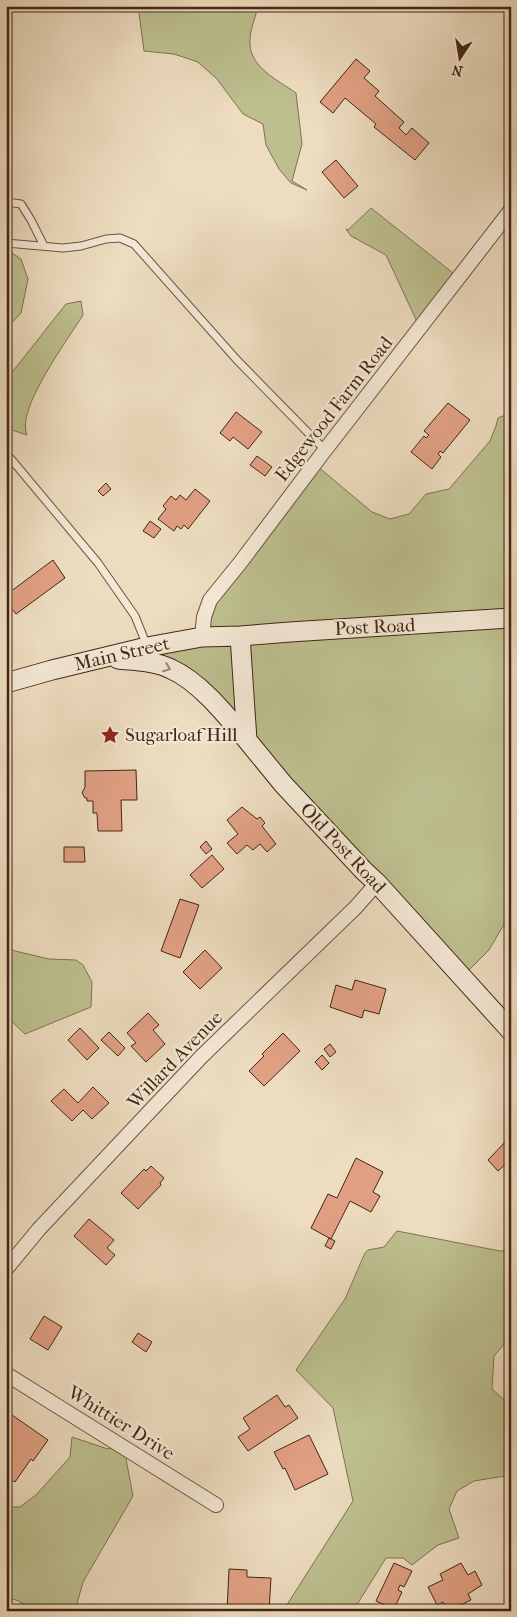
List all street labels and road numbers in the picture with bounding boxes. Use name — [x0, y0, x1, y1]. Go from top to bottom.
street label: Edgewood Farm Road — [271, 332, 398, 486]
street label: Post Road — [334, 614, 417, 640]
street label: Main Street — [72, 632, 172, 676]
street label: Old Post Road — [296, 798, 391, 898]
street label: Willard Avenue — [122, 1007, 227, 1114]
street label: Whittier Drive — [63, 1381, 178, 1465]

